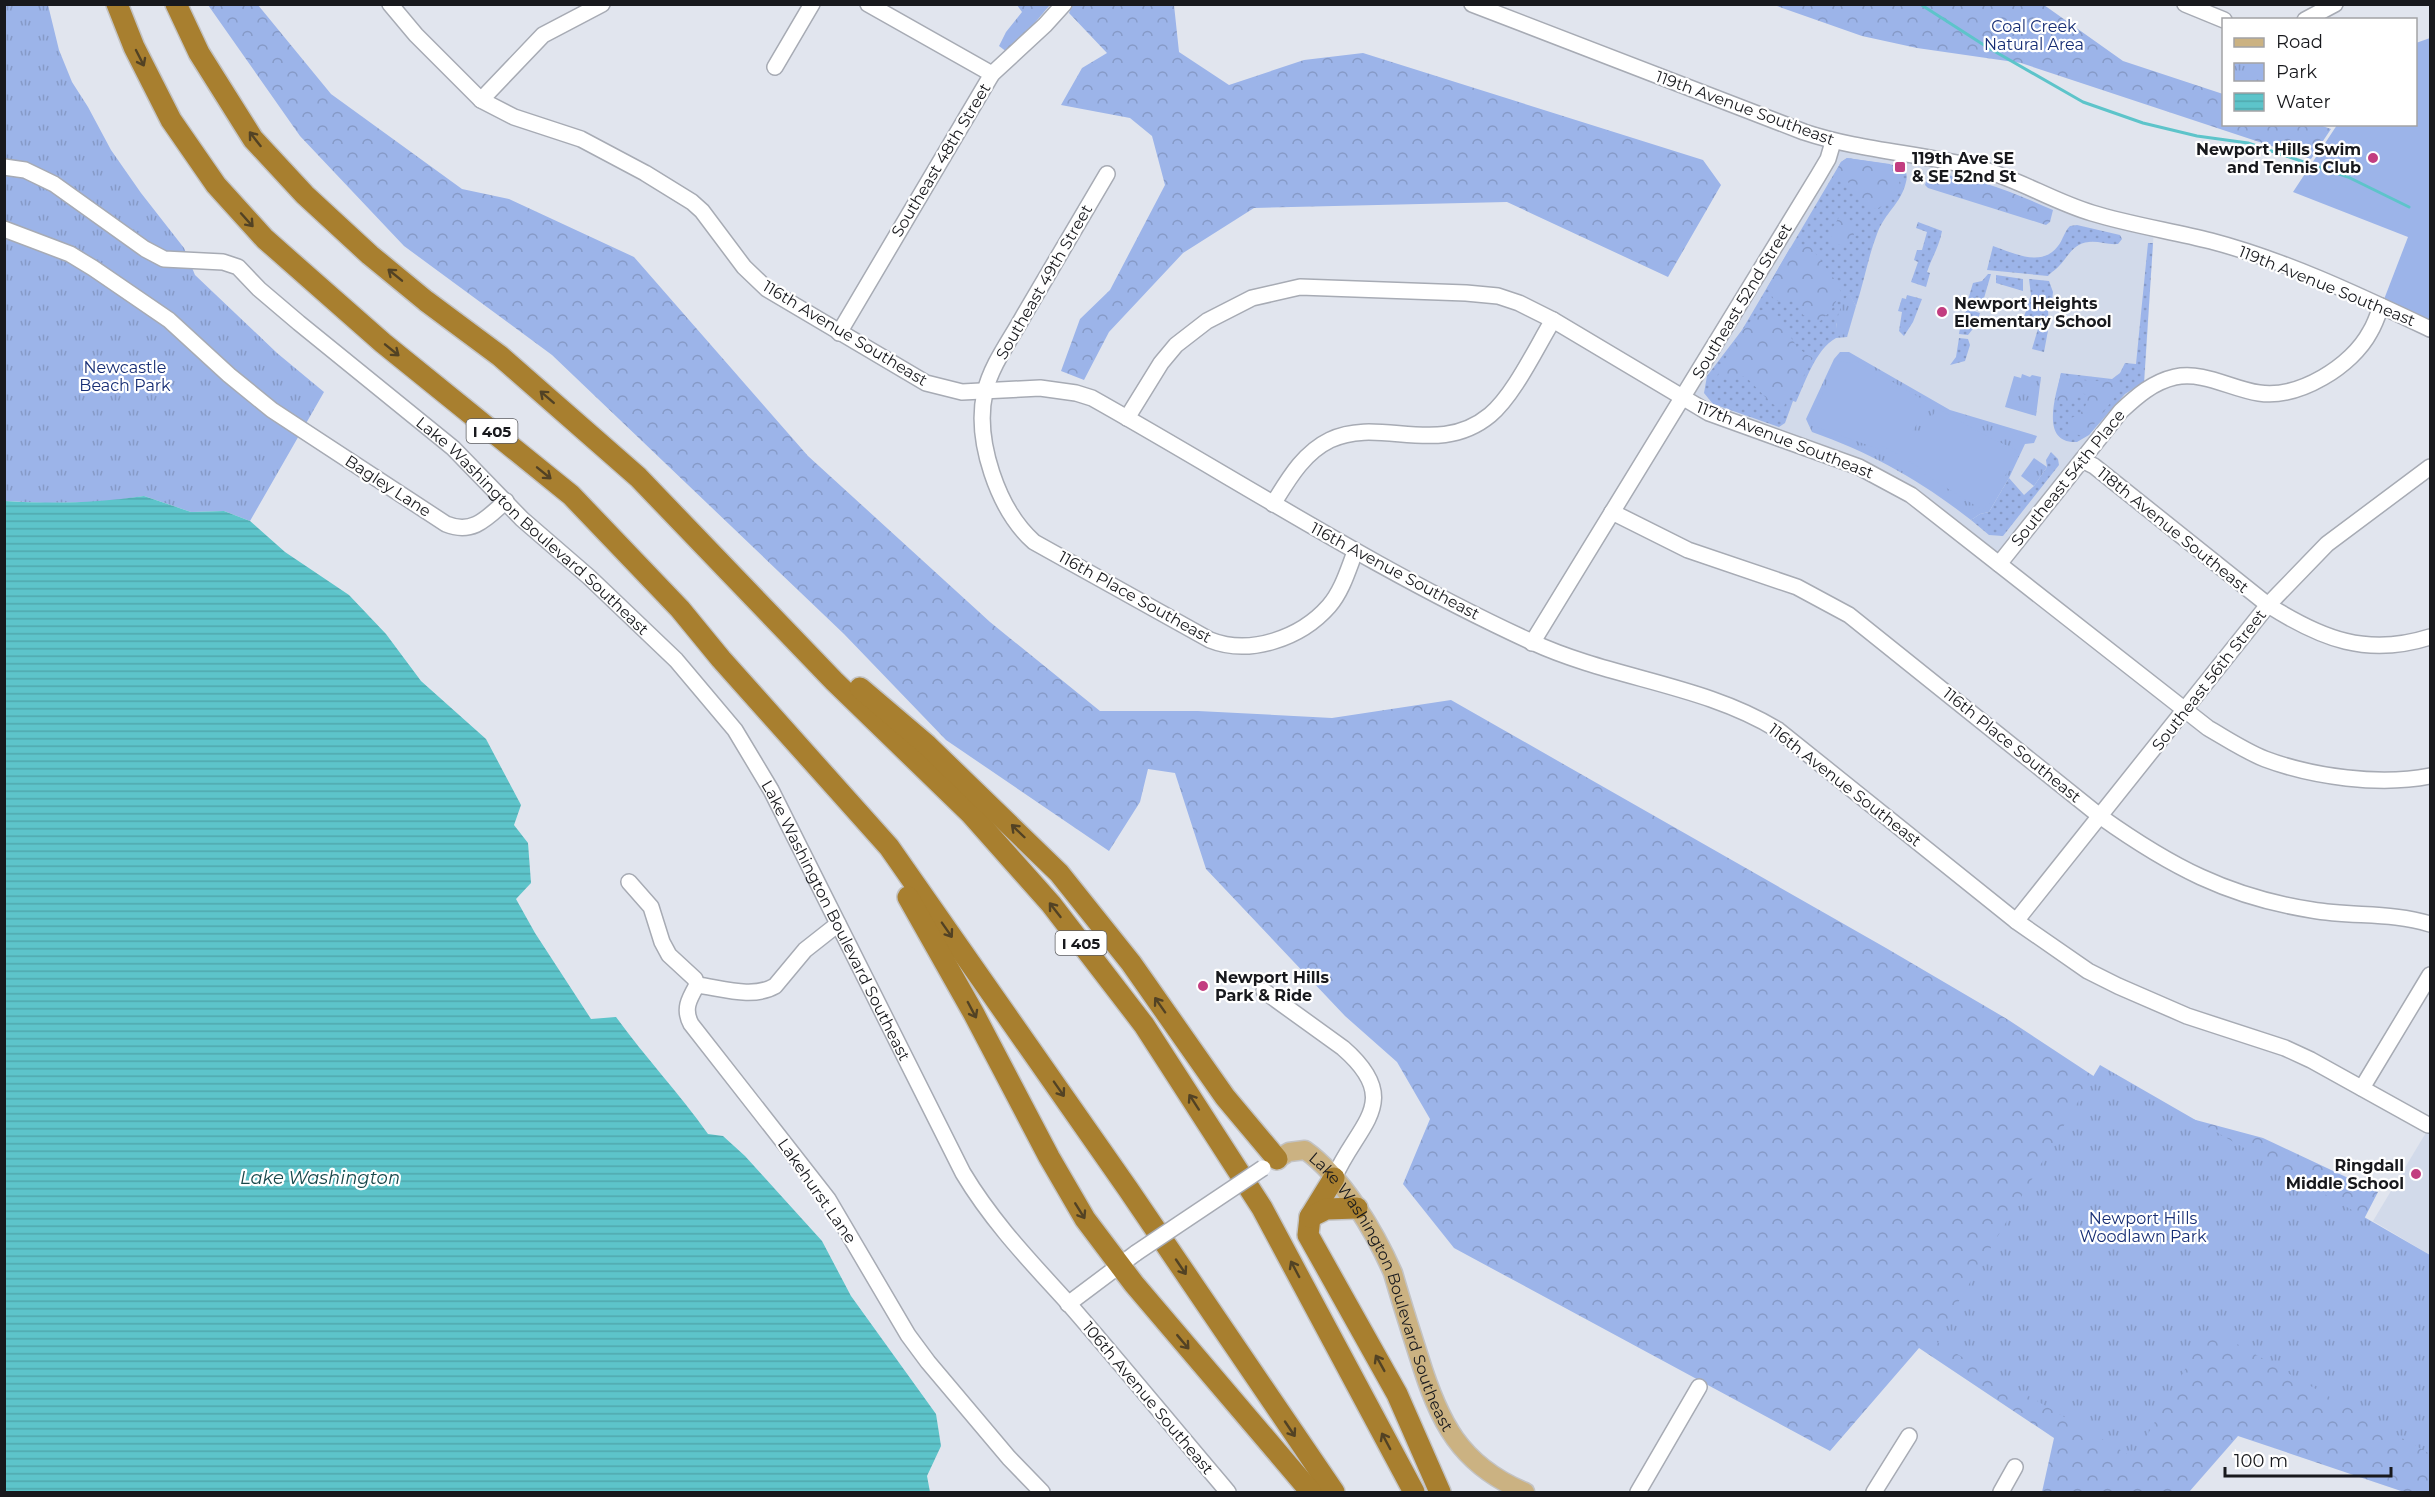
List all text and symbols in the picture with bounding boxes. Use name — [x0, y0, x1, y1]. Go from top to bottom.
park label: Coal Creek Natural Area — [1984, 17, 2084, 54]
legend — [2222, 18, 2417, 126]
text: Road — [2276, 31, 2323, 53]
one-way arrow — [135, 49, 146, 67]
text: Park — [2276, 61, 2317, 83]
street label: 119th Avenue Southeast — [1653, 67, 1837, 149]
street label: Southeast 48th Street — [888, 79, 995, 240]
text: Water — [2276, 91, 2331, 113]
one-way arrow — [248, 132, 261, 148]
place label: Newport Hills Swim and Tennis Club — [2196, 140, 2361, 177]
place label: 119th Ave SE & SE 52nd St — [1912, 149, 2016, 186]
marker: Newport Hills Swim and Tennis Club — [2366, 151, 2380, 165]
marker: 119th Ave SE & SE 52nd St — [1893, 160, 1907, 174]
street label: Southeast 49th Street — [992, 201, 1096, 363]
one-way arrow — [240, 212, 254, 227]
street label: Southeast 52nd Street — [1688, 220, 1796, 382]
street label: 119th Avenue Southeast — [2236, 242, 2418, 330]
one-way arrow — [388, 268, 403, 282]
street label: 116th Avenue Southeast — [759, 276, 931, 390]
place label: Newport Heights Elementary School — [1954, 294, 2112, 331]
marker: Newport Heights Elementary School — [1935, 305, 1949, 319]
one-way arrow — [384, 344, 400, 357]
park label: Newcastle Beach Park — [79, 358, 171, 395]
one-way arrow — [540, 390, 555, 404]
street label: 117th Avenue Southeast — [1694, 397, 1877, 483]
street label: Southeast 54th Place — [2007, 406, 2129, 550]
street label: Lake Washington Boulevard Southeast — [412, 413, 653, 639]
road number: I 405 — [466, 419, 518, 443]
street label: Bagley Lane — [342, 451, 434, 521]
street label: 118th Avenue Southeast — [2094, 463, 2253, 597]
one-way arrow — [536, 466, 552, 479]
street label: 116th Avenue Southeast — [1307, 518, 1483, 624]
street label: 116th Place Southeast — [1055, 547, 1215, 647]
street label: Southeast 56th Street — [2148, 605, 2270, 754]
street label: 116th Place Southeast — [1939, 684, 2085, 807]
street label: 116th Avenue Southeast — [1765, 719, 1926, 851]
street label: Lake Washington Boulevard Southeast — [758, 777, 915, 1064]
one-way arrow — [1010, 824, 1025, 839]
one-way arrow — [1049, 902, 1062, 918]
one-way arrow — [941, 921, 953, 937]
road number: I 405 — [1056, 931, 1106, 955]
place label: Newport Hills Park & Ride — [1215, 968, 1329, 1005]
marker: Newport Hills Park & Ride — [1196, 979, 1210, 993]
one-way arrow — [1154, 997, 1166, 1013]
one-way arrow — [967, 1001, 978, 1019]
one-way arrow — [1053, 1081, 1065, 1097]
one-way arrow — [1188, 1094, 1200, 1111]
street label: Lakehurst Lane — [774, 1135, 860, 1247]
street label: Lake Washington Boulevard Southeast — [1305, 1148, 1458, 1435]
place label: Ringdall Middle School — [2286, 1156, 2404, 1193]
water label: Lake Washington — [240, 1167, 400, 1189]
marker: Ringdall Middle School — [2409, 1167, 2423, 1181]
one-way arrow — [1075, 1202, 1087, 1219]
park label: Newport Hills Woodlawn Park — [2079, 1209, 2207, 1246]
one-way arrow — [1175, 1259, 1187, 1275]
one-way arrow — [1289, 1260, 1300, 1278]
street label: 106th Avenue Southeast — [1079, 1318, 1218, 1479]
one-way arrow — [1177, 1334, 1190, 1350]
one-way arrow — [1374, 1355, 1385, 1373]
one-way arrow — [1285, 1420, 1297, 1437]
one-way arrow — [1380, 1433, 1392, 1450]
scale bar — [2225, 1440, 2392, 1478]
text: 100 m — [2234, 1450, 2288, 1472]

